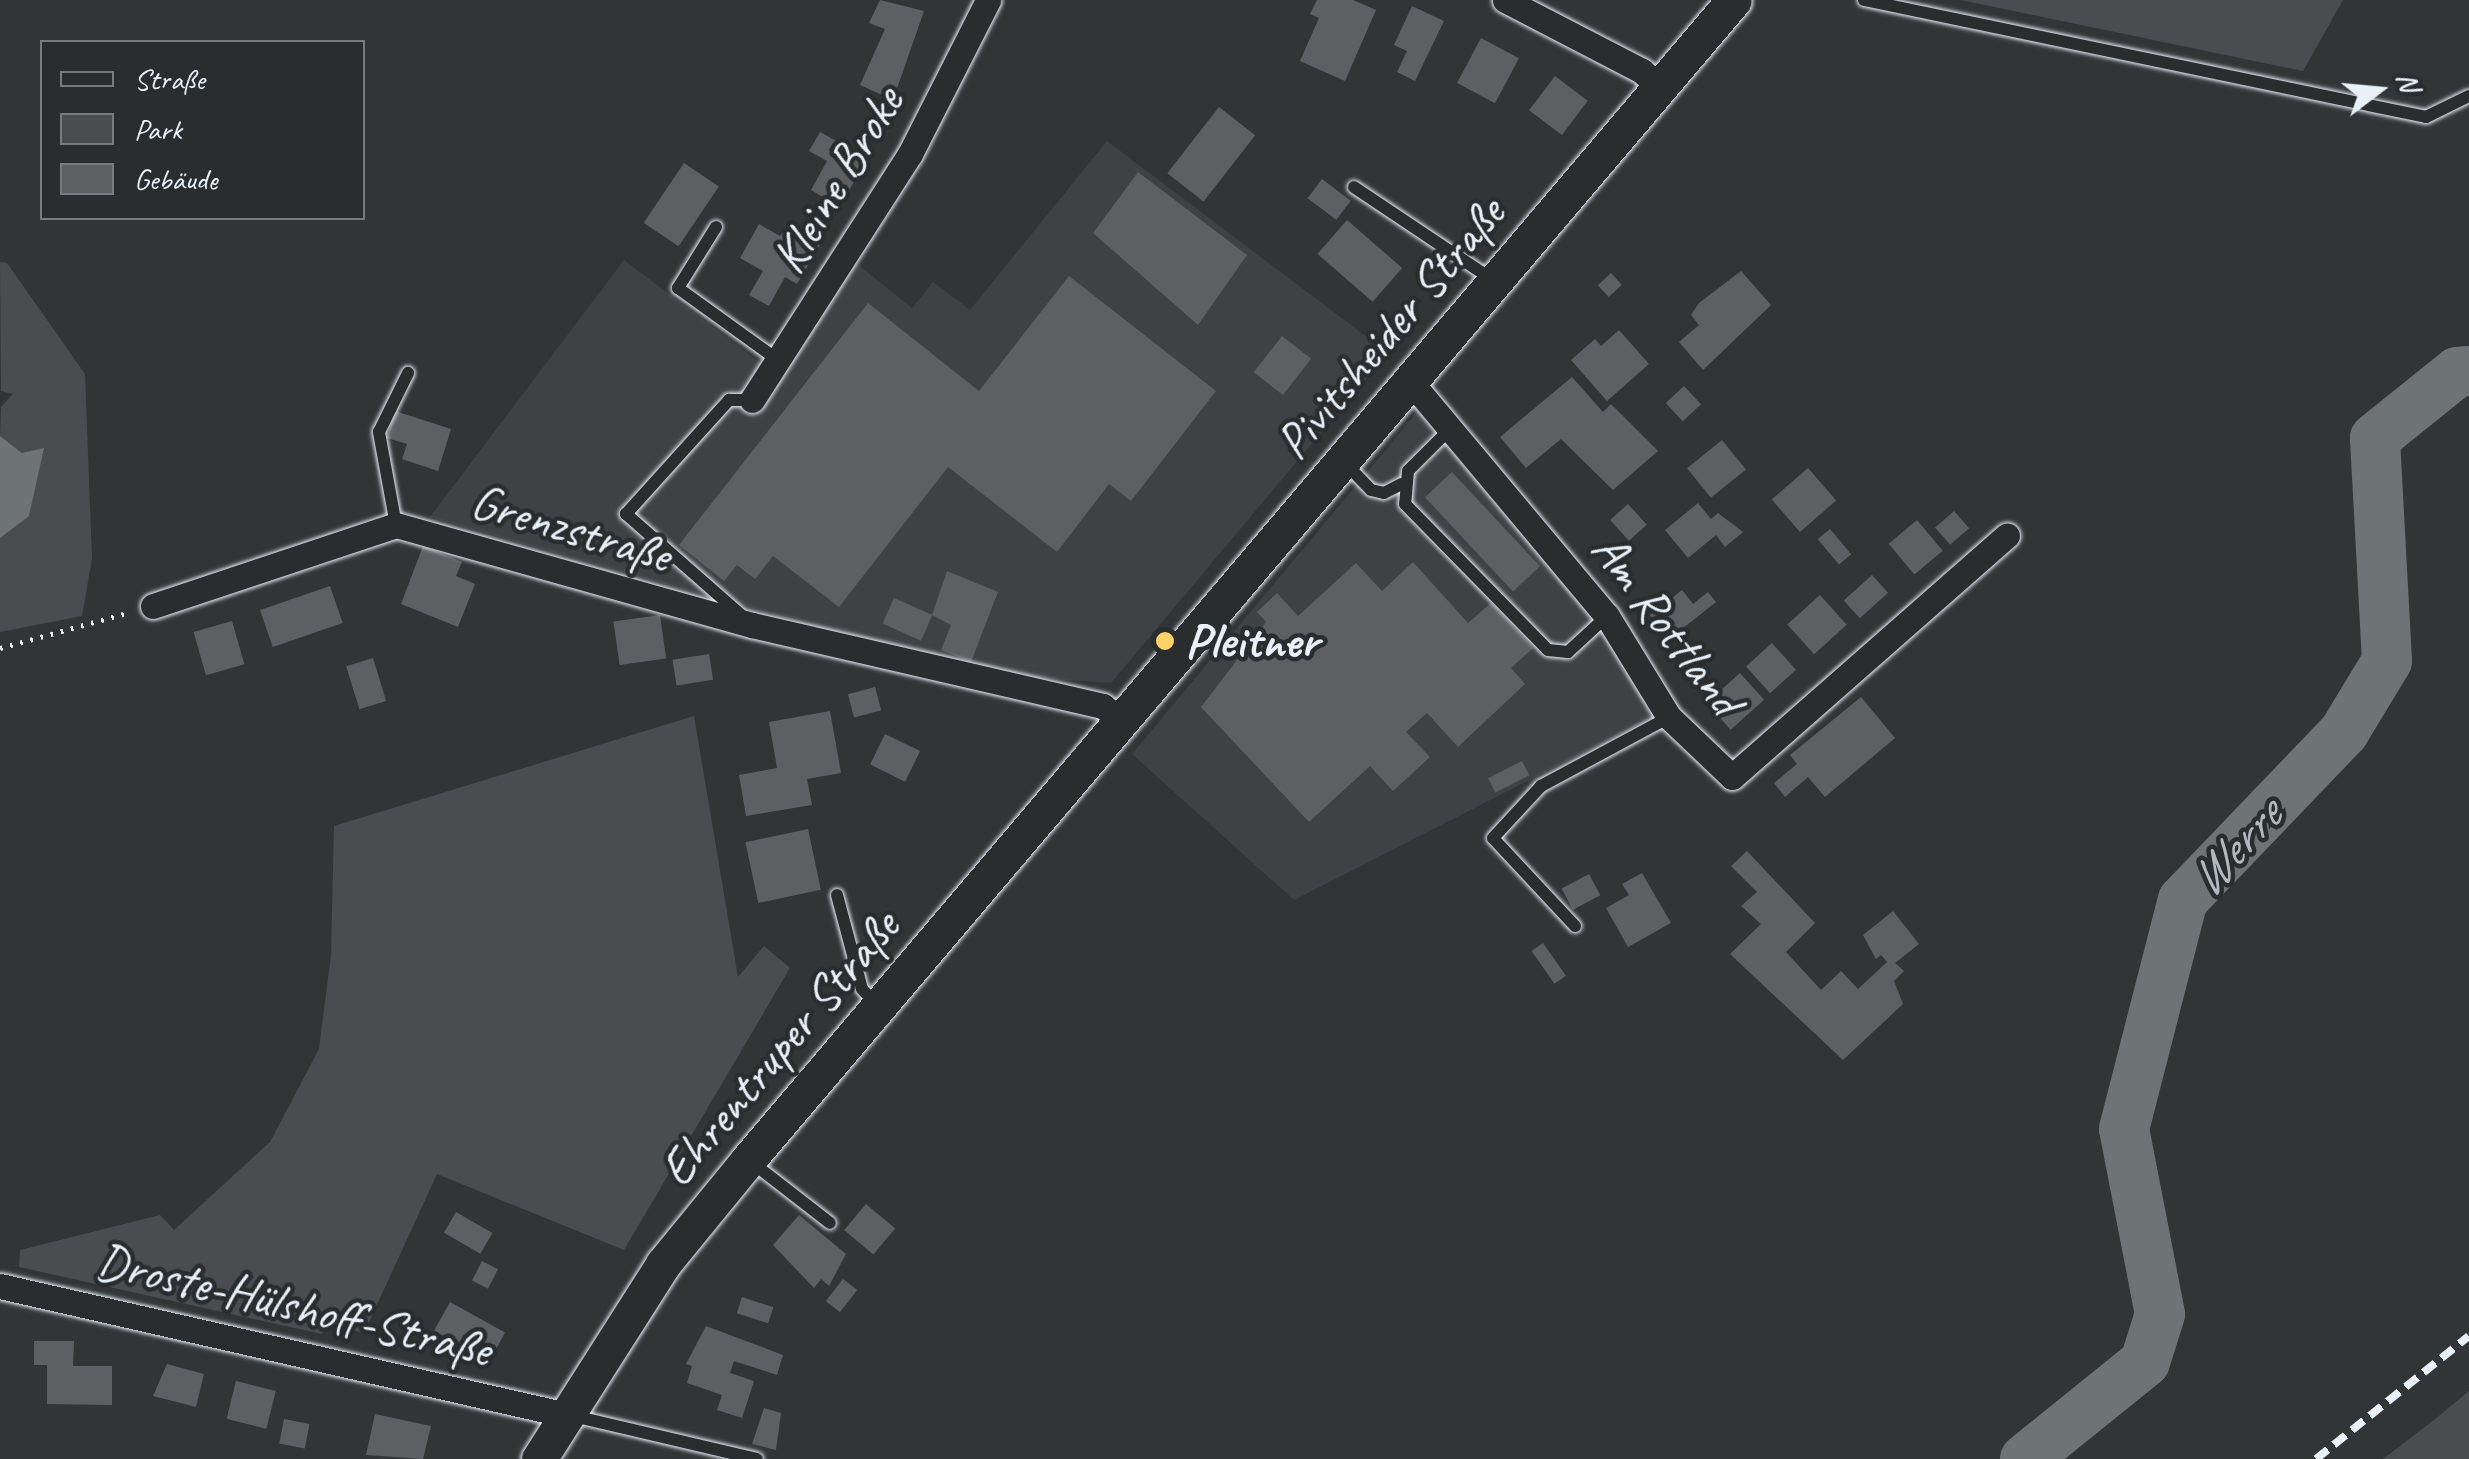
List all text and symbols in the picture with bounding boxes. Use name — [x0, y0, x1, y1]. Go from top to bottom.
legend — [40, 40, 365, 220]
north arrow — [2329, 40, 2429, 140]
text: Straße — [134, 60, 205, 98]
text: N — [2389, 68, 2428, 95]
street label: Kleine Broke — [758, 76, 916, 284]
text: Park — [134, 110, 182, 148]
text: Gebäude — [134, 160, 217, 198]
street label: Pivitsheider Straße — [1262, 184, 1518, 472]
street label: Grenzstraße — [464, 471, 678, 585]
street label: Am Rottland — [1579, 521, 1755, 727]
place label: Pleitner — [1185, 611, 1318, 671]
marker: Pleitner — [1154, 630, 1176, 652]
water label: Werre — [2175, 787, 2295, 909]
street label: Ehrentruper Straße — [646, 898, 912, 1198]
street label: Droste-Hülshoff-Straße — [91, 1230, 497, 1380]

